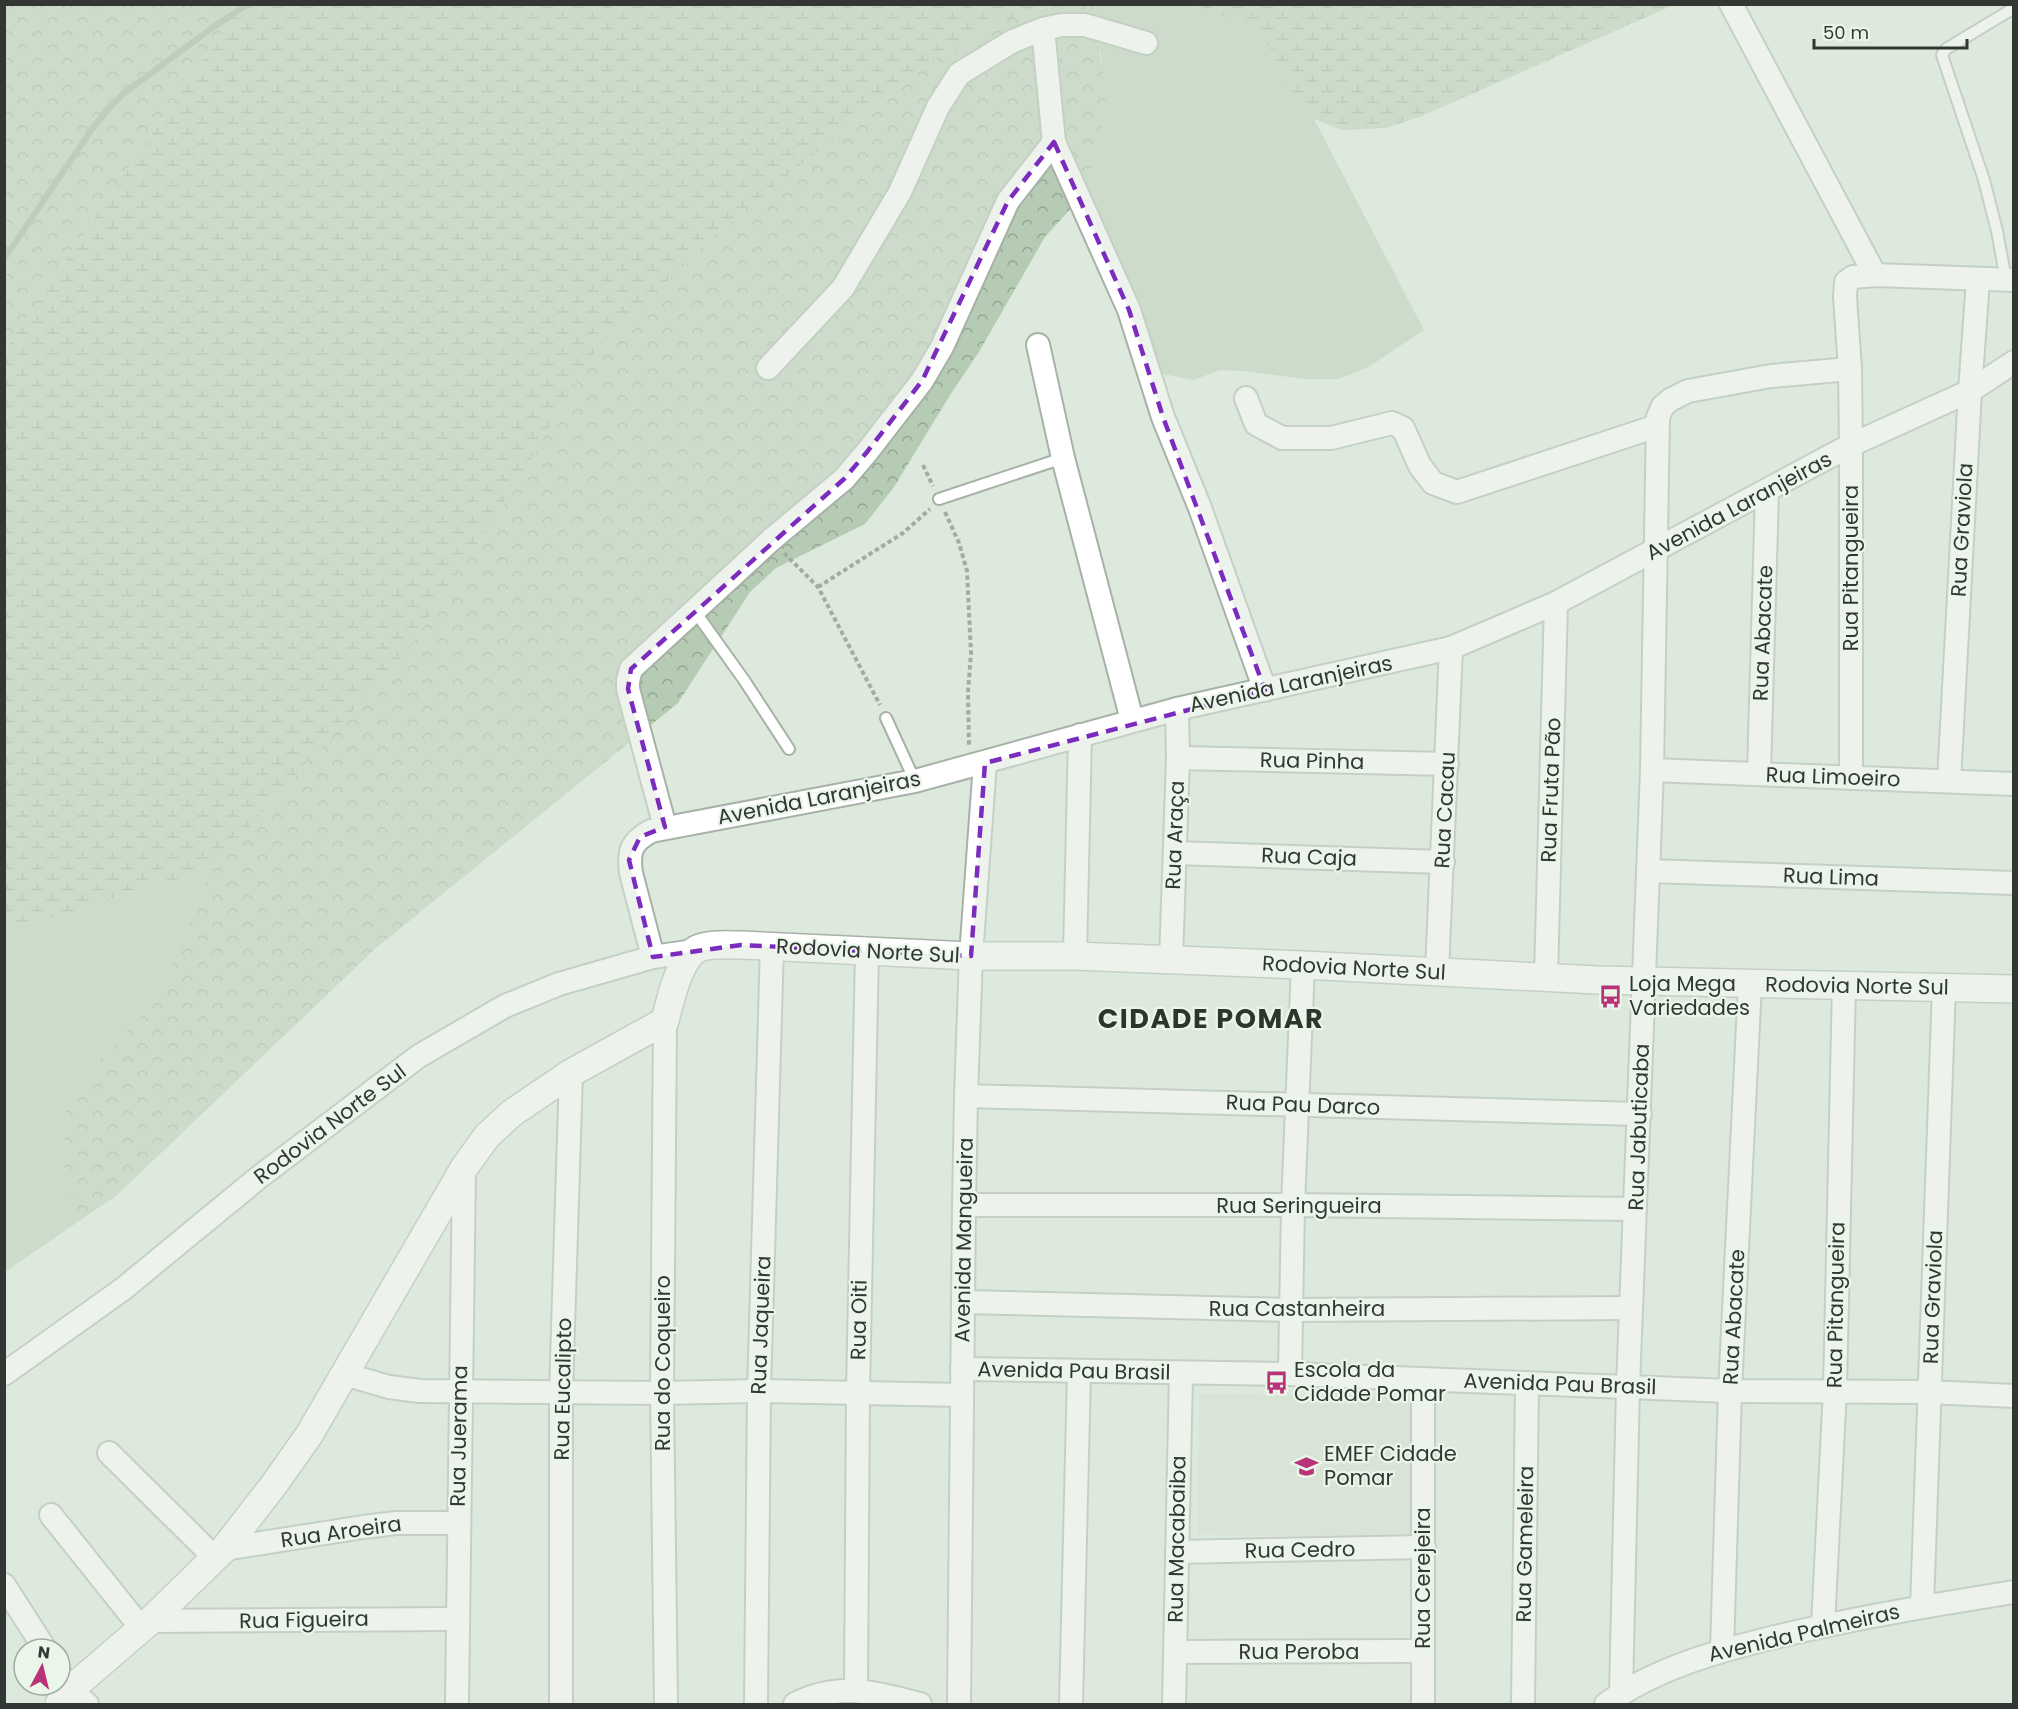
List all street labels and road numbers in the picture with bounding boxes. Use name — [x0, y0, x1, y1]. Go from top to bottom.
street label: Avenida Laranjeiras — [1641, 444, 1837, 567]
street label: Rua Graviola — [1944, 462, 1979, 598]
street label: Rua Pitangueira — [1836, 485, 1865, 651]
street label: Rua Abacate — [1746, 564, 1779, 702]
street label: Avenida Laranjeiras — [1187, 648, 1395, 719]
street label: Rua Fruta Pão — [1533, 717, 1568, 863]
street label: Rua Pinha — [1260, 745, 1364, 776]
street label: Rua Cacau — [1427, 751, 1462, 869]
street label: Rua Limoeiro — [1765, 760, 1901, 793]
street label: Avenida Laranjeiras — [715, 764, 923, 831]
street label: Rua Araça — [1158, 780, 1191, 890]
street label: Rua Caja — [1261, 840, 1357, 873]
street label: Rua Lima — [1783, 860, 1880, 893]
street label: Rodovia Norte Sul — [775, 931, 961, 970]
street label: Rodovia Norte Sul — [1261, 948, 1447, 987]
street label: Rodovia Norte Sul — [1765, 969, 1949, 1002]
street label: Rua Jabuticaba — [1621, 1043, 1656, 1211]
street label: Rodovia Norte Sul — [248, 1057, 412, 1191]
street label: Rua Pau Darco — [1225, 1087, 1381, 1122]
street label: Avenida Mangueira — [947, 1137, 980, 1343]
street label: Rua Seringueira — [1216, 1191, 1382, 1220]
street label: Rua Pitangueira — [1820, 1222, 1851, 1388]
street label: Rua Graviola — [1916, 1229, 1949, 1365]
street label: Rua Abacate — [1715, 1248, 1752, 1386]
street label: Rua Jaqueira — [744, 1255, 777, 1395]
street label: Rua do Coqueiro — [648, 1275, 677, 1451]
street label: Rua Oiti — [843, 1279, 874, 1360]
street label: Rua Castanheira — [1209, 1294, 1385, 1323]
street label: Rua Eucalipto — [547, 1317, 578, 1461]
street label: Avenida Pau Brasil — [977, 1354, 1171, 1387]
street label: Rua Juerama — [443, 1365, 474, 1507]
street label: Avenida Pau Brasil — [1463, 1366, 1657, 1401]
street label: Rua Macabaiba — [1161, 1455, 1192, 1623]
street label: Rua Gameleira — [1509, 1465, 1540, 1623]
street label: Rua Cerejeira — [1408, 1507, 1437, 1649]
street label: Rua Aroeira — [279, 1509, 403, 1554]
street label: Rua Cedro — [1244, 1534, 1356, 1565]
street label: Avenida Palmeiras — [1705, 1596, 1903, 1669]
street label: Rua Figueira — [239, 1604, 369, 1635]
street label: Rua Peroba — [1239, 1637, 1359, 1666]

